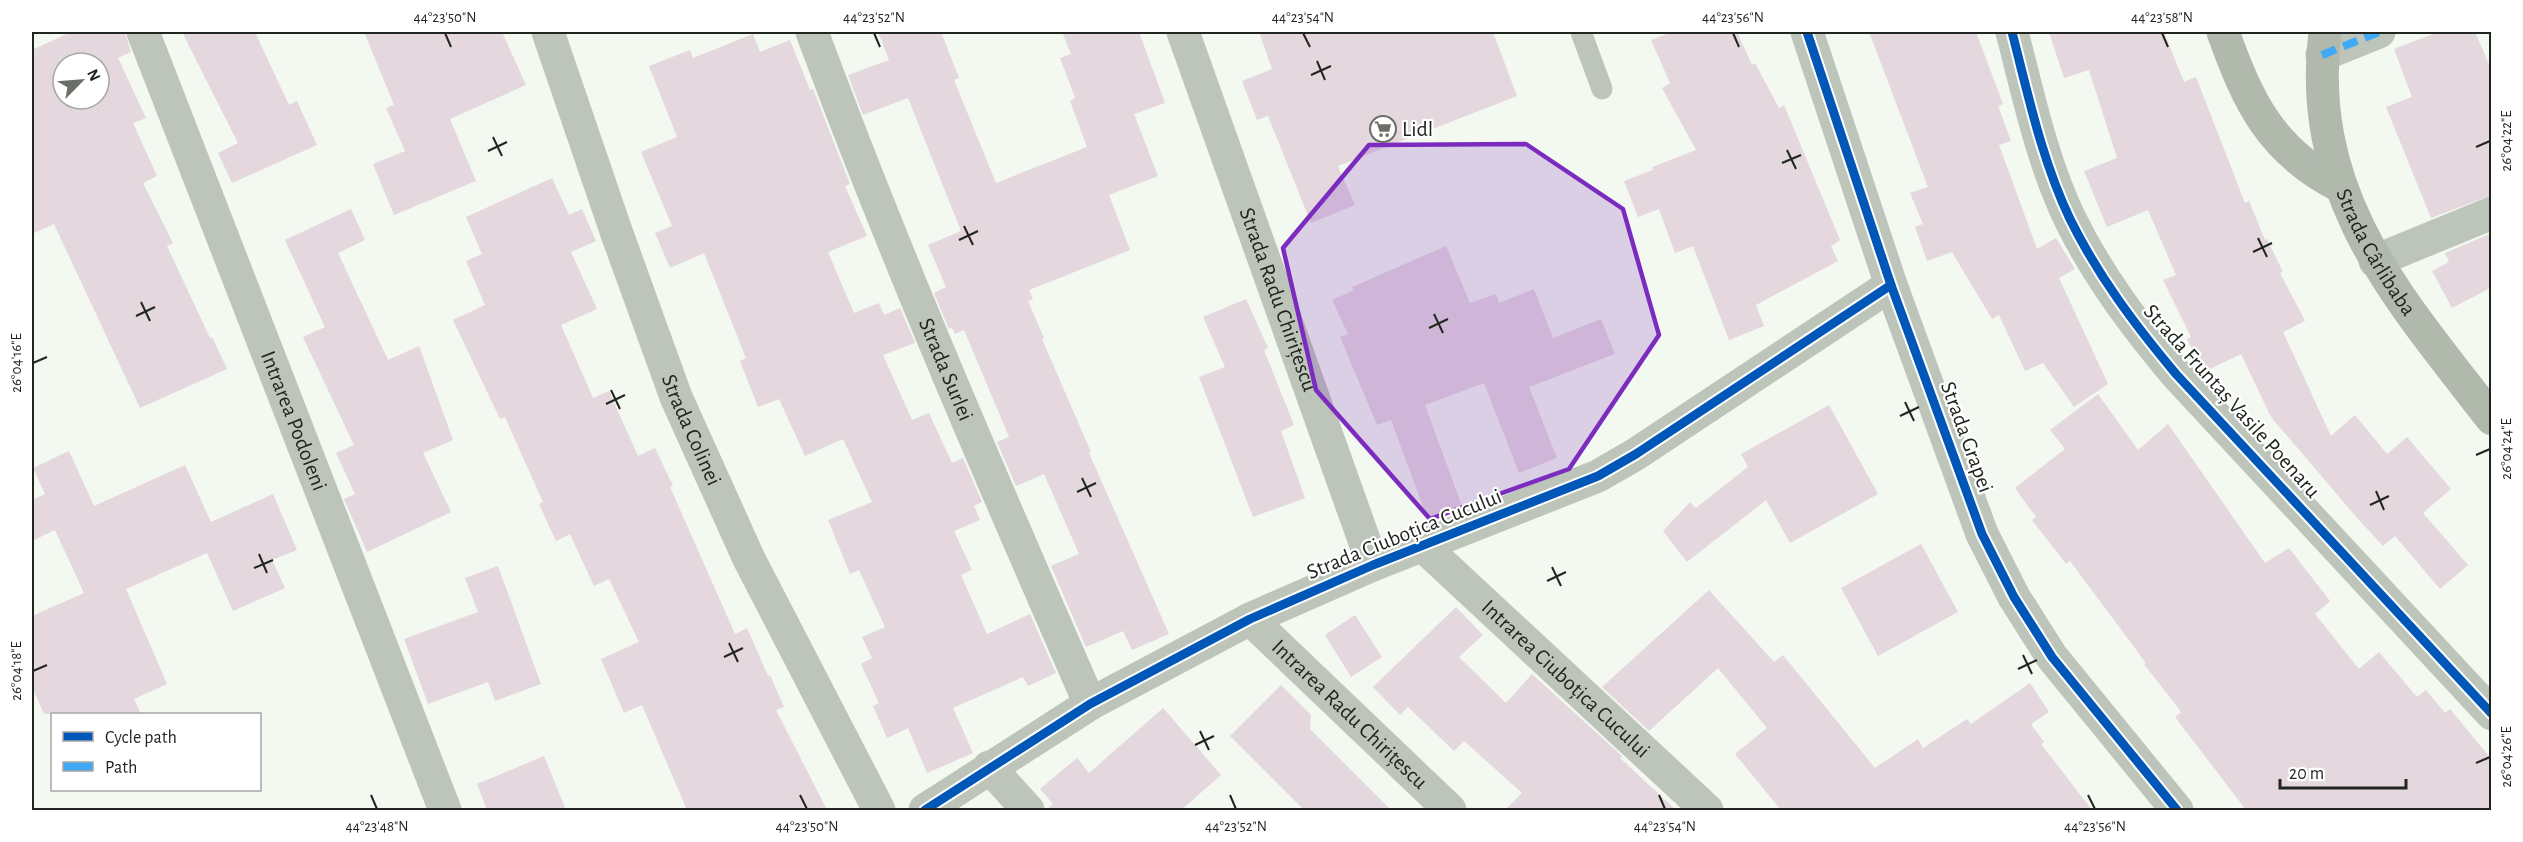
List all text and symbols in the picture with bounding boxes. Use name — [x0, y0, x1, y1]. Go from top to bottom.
text: 44°23'50"N — [414, 10, 476, 25]
text: 44°23'52"N — [843, 10, 905, 25]
text: 44°23'54"N — [1272, 10, 1334, 25]
text: 44°23'56"N — [1702, 10, 1764, 25]
text: 44°23'58"N — [2131, 10, 2193, 25]
north arrow — [51, 51, 111, 111]
text: N — [84, 67, 103, 84]
text: 26°04'22"E — [2499, 111, 2514, 171]
supermarket icon: Lidl — [1368, 114, 1398, 144]
place label: Lidl — [1402, 118, 1433, 140]
street label: Strada Cârlibaba — [2332, 186, 2420, 320]
street label: Strada Radu Chirițescu — [1236, 205, 1321, 394]
street label: Strada Fruntaș Vasile Poenaru — [2138, 300, 2324, 503]
street label: Strada Surlei — [915, 315, 977, 424]
text: 26°04'16"E — [9, 333, 24, 393]
street label: Intrarea Podoleni — [257, 348, 331, 494]
street label: Strada Colinei — [658, 371, 725, 489]
street label: Strada Grapei — [1937, 379, 1997, 495]
text: 26°04'24"E — [2499, 418, 2514, 480]
street label: Strada Ciuboțica Cucului — [1303, 485, 1505, 585]
street label: Intrarea Ciuboțica Cucului — [1478, 596, 1654, 762]
street label: Intrarea Radu Chirițescu — [1268, 635, 1432, 793]
text: 26°04'18"E — [9, 641, 24, 701]
legend — [51, 713, 261, 791]
text: 26°04'26"E — [2499, 726, 2514, 788]
text: Cycle path — [105, 729, 177, 747]
scale bar — [2280, 752, 2406, 790]
text: Path — [105, 759, 137, 777]
text: 20 m — [2289, 765, 2324, 783]
text: 44°23'48"N — [345, 819, 409, 834]
text: 44°23'50"N — [776, 819, 838, 834]
text: 44°23'52"N — [1205, 819, 1267, 834]
text: 44°23'54"N — [1634, 819, 1696, 834]
text: 44°23'56"N — [2064, 819, 2126, 834]

